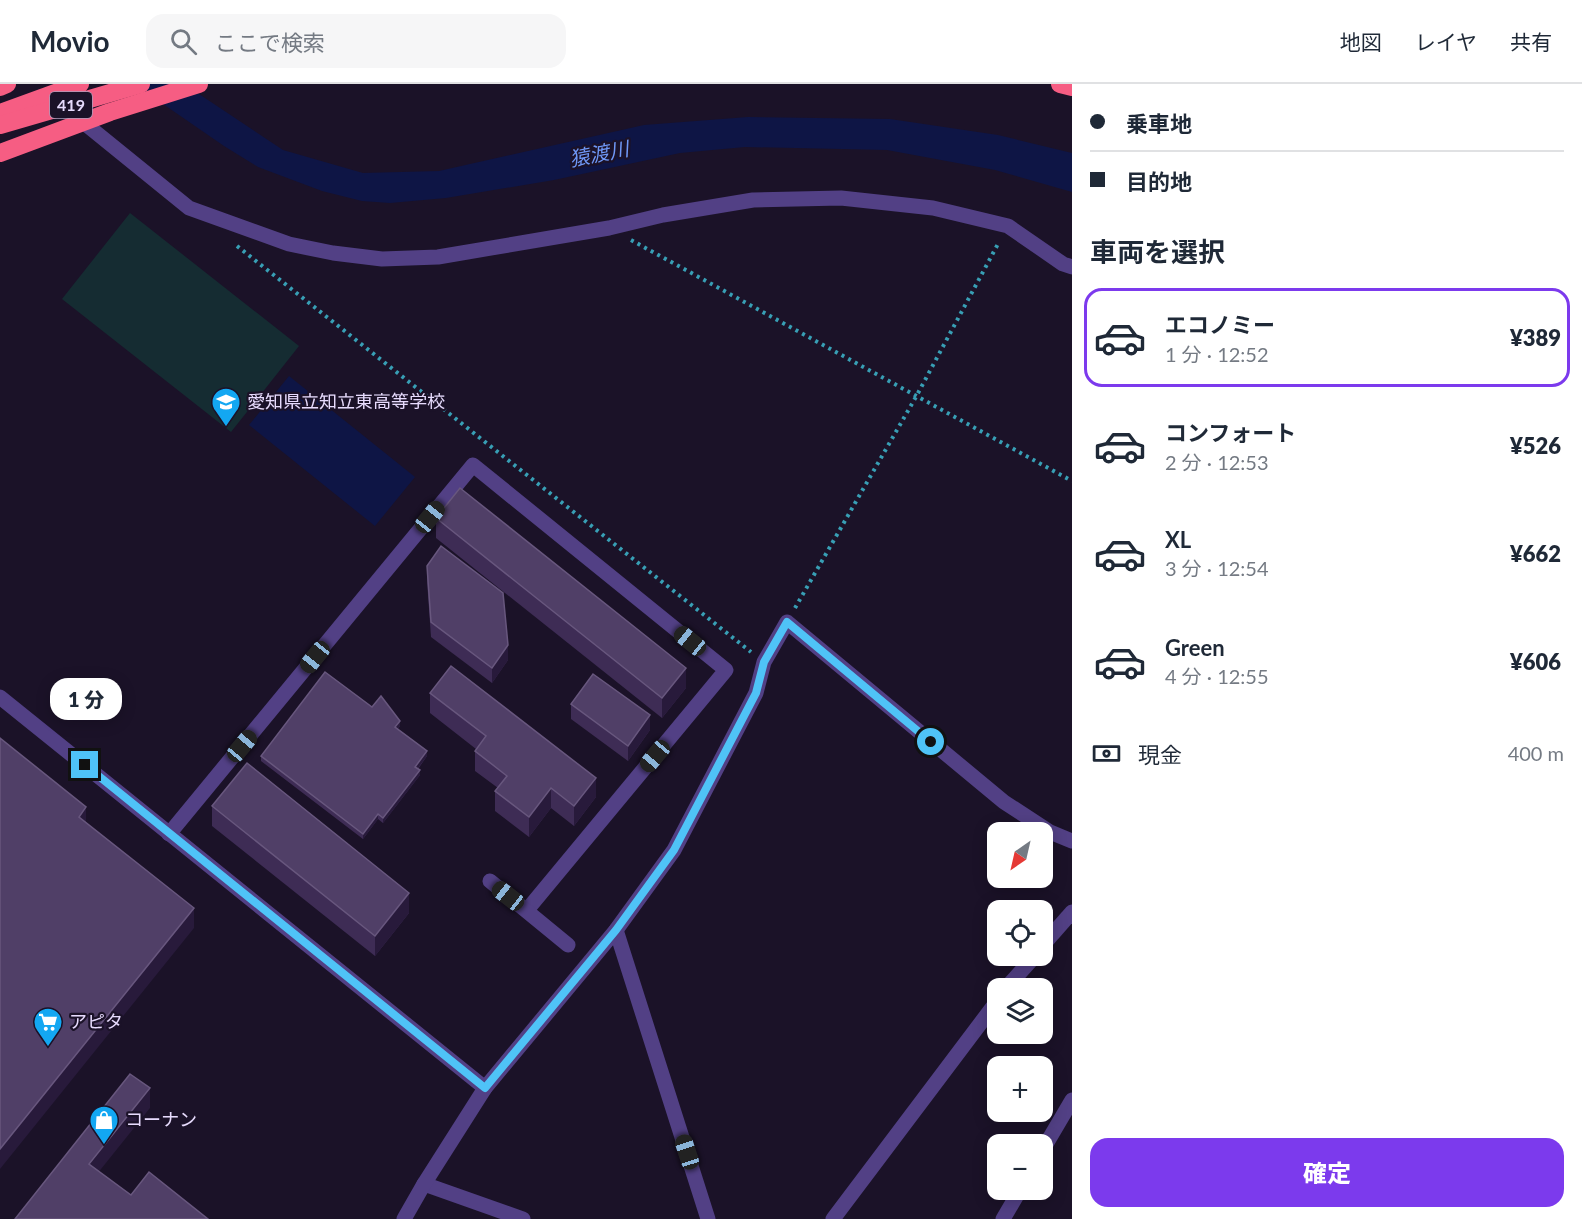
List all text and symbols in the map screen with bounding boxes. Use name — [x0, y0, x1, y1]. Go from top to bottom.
search box — [146, 14, 566, 68]
text: Movio — [30, 24, 110, 58]
icon: search — [167, 25, 200, 58]
text: ここで検索 — [215, 29, 325, 56]
text: 地図 — [1340, 29, 1382, 54]
text: レイヤ — [1415, 29, 1477, 54]
text: 共有 — [1510, 29, 1552, 54]
road number: 419 — [50, 92, 92, 118]
text: 乗車地 — [1126, 110, 1192, 137]
water label: 猿渡川 — [567, 135, 633, 171]
text: 目的地 — [1126, 168, 1192, 195]
text: 車両を選択 — [1090, 235, 1225, 268]
icon: car — [1093, 311, 1147, 365]
text: エコノミー — [1165, 311, 1275, 338]
text: ¥389 — [1510, 324, 1561, 351]
text: 1 分 · 12:52 — [1165, 342, 1269, 366]
school or university icon: 愛知県立知立東高等学校 — [210, 386, 242, 428]
place label: 愛知県立知立東高等学校 — [247, 390, 445, 412]
icon: car — [1093, 419, 1147, 473]
text: コンフォート — [1165, 419, 1296, 446]
text: ¥526 — [1510, 432, 1561, 459]
text: 2 分 · 12:53 — [1165, 450, 1269, 474]
car — [412, 497, 448, 537]
text: XL — [1165, 526, 1191, 553]
icon: car — [1093, 527, 1147, 581]
text: ¥662 — [1510, 540, 1561, 567]
text: 3 分 · 12:54 — [1165, 556, 1269, 580]
car — [670, 623, 710, 659]
text: Green — [1165, 634, 1225, 661]
icon: car — [1093, 635, 1147, 689]
car — [297, 637, 333, 677]
text: ¥606 — [1510, 648, 1561, 675]
text: 4 分 · 12:55 — [1165, 664, 1269, 688]
callout: 1 分 — [49, 678, 121, 720]
text: 1 分 — [68, 687, 104, 711]
car — [224, 726, 260, 766]
route start — [917, 728, 944, 755]
car — [637, 736, 673, 776]
icon: cash — [1090, 737, 1123, 770]
text: 現金 — [1138, 741, 1182, 768]
text: 400 m — [1508, 741, 1564, 765]
route end — [71, 751, 98, 778]
north arrow — [987, 822, 1053, 888]
map controls — [987, 822, 1053, 1200]
car — [488, 878, 528, 914]
button: locate — [987, 900, 1053, 966]
button: layers — [987, 978, 1053, 1044]
supermarket icon: アピタ — [32, 1006, 64, 1048]
place label: アピタ — [69, 1010, 123, 1032]
button: + — [987, 1056, 1053, 1122]
shop icon: コーナン — [88, 1104, 120, 1146]
place label: コーナン — [125, 1108, 197, 1130]
car — [673, 1132, 701, 1172]
button: − — [987, 1134, 1053, 1200]
button: 確定 — [1090, 1138, 1564, 1207]

